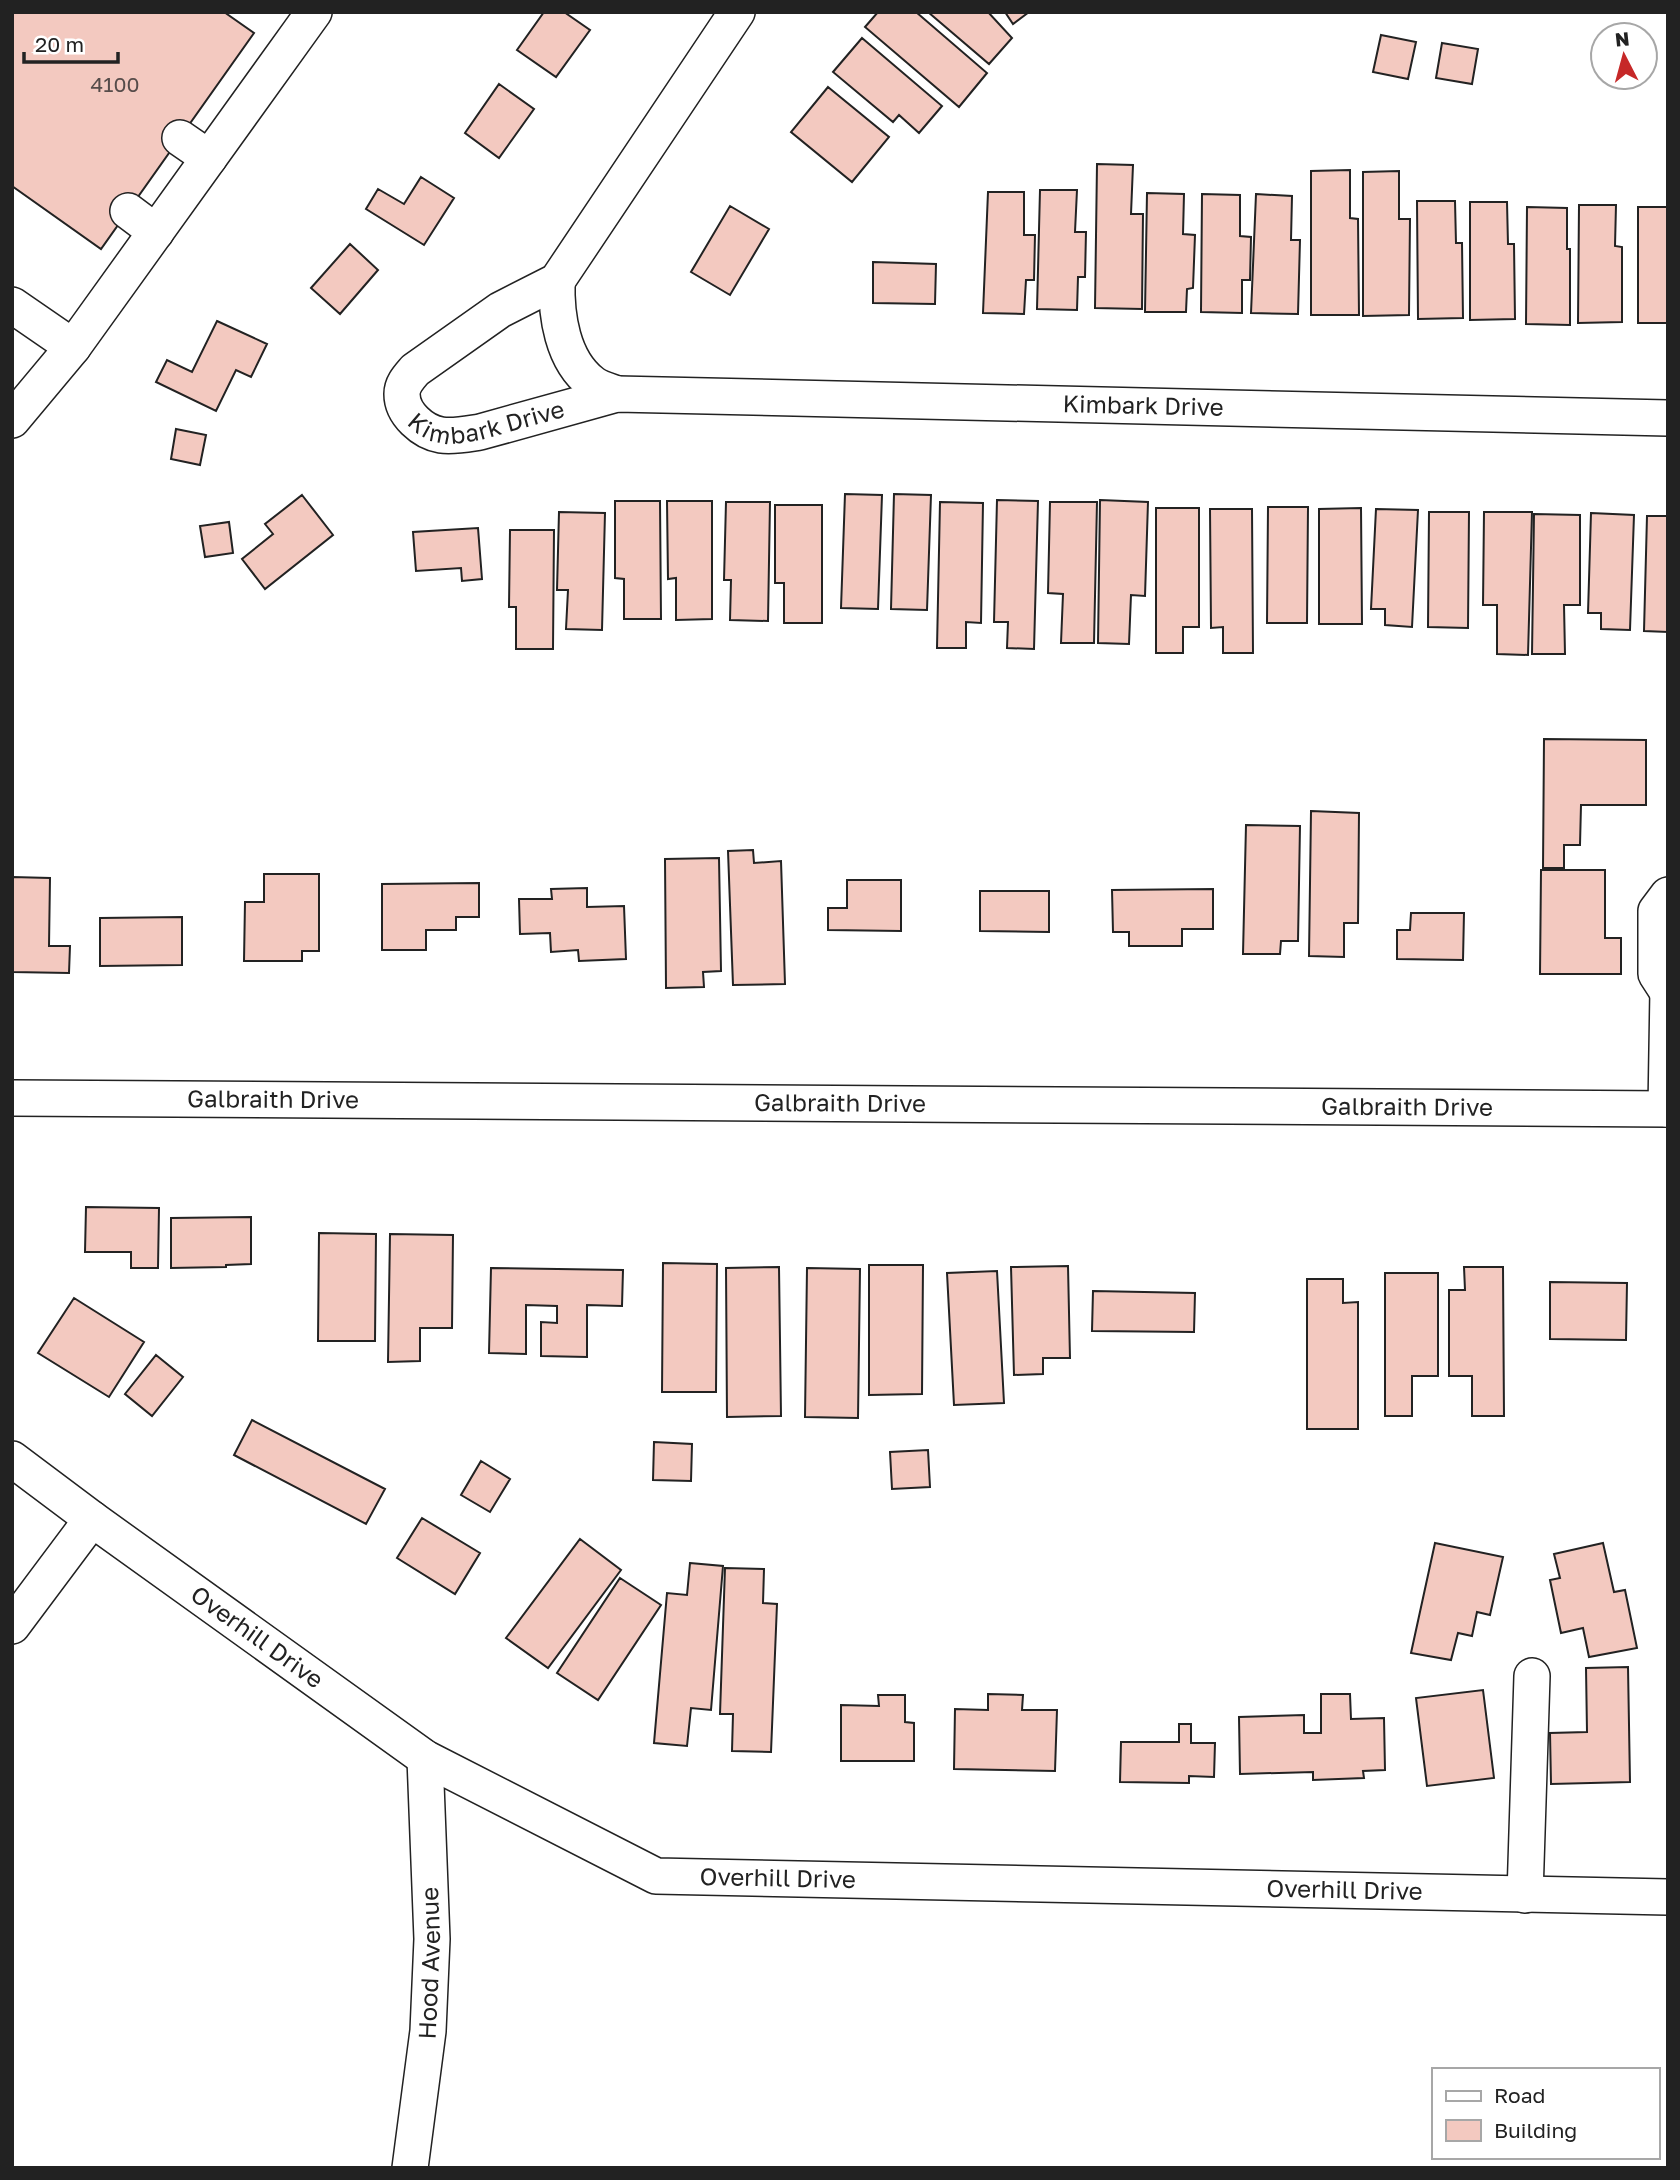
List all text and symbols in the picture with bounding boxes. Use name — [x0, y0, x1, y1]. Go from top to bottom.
scale bar — [24, 21, 119, 65]
north arrow — [1589, 21, 1659, 91]
text: N — [1614, 26, 1631, 51]
text: 20 m — [35, 31, 84, 57]
house number: 4100 — [90, 71, 140, 97]
street label: Kimbark Drive — [1062, 388, 1224, 421]
street label: Kimbark Drive — [403, 393, 567, 450]
street label: Galbraith Drive — [187, 1083, 359, 1113]
street label: Galbraith Drive — [754, 1087, 926, 1117]
street label: Galbraith Drive — [1321, 1091, 1493, 1121]
street label: Overhill Drive — [186, 1579, 330, 1693]
street label: Overhill Drive — [699, 1861, 856, 1893]
street label: Overhill Drive — [1266, 1873, 1423, 1905]
street label: Hood Avenue — [412, 1887, 445, 2040]
legend — [1432, 2068, 1659, 2159]
text: Road — [1494, 2082, 1545, 2108]
text: Building — [1494, 2117, 1577, 2143]

